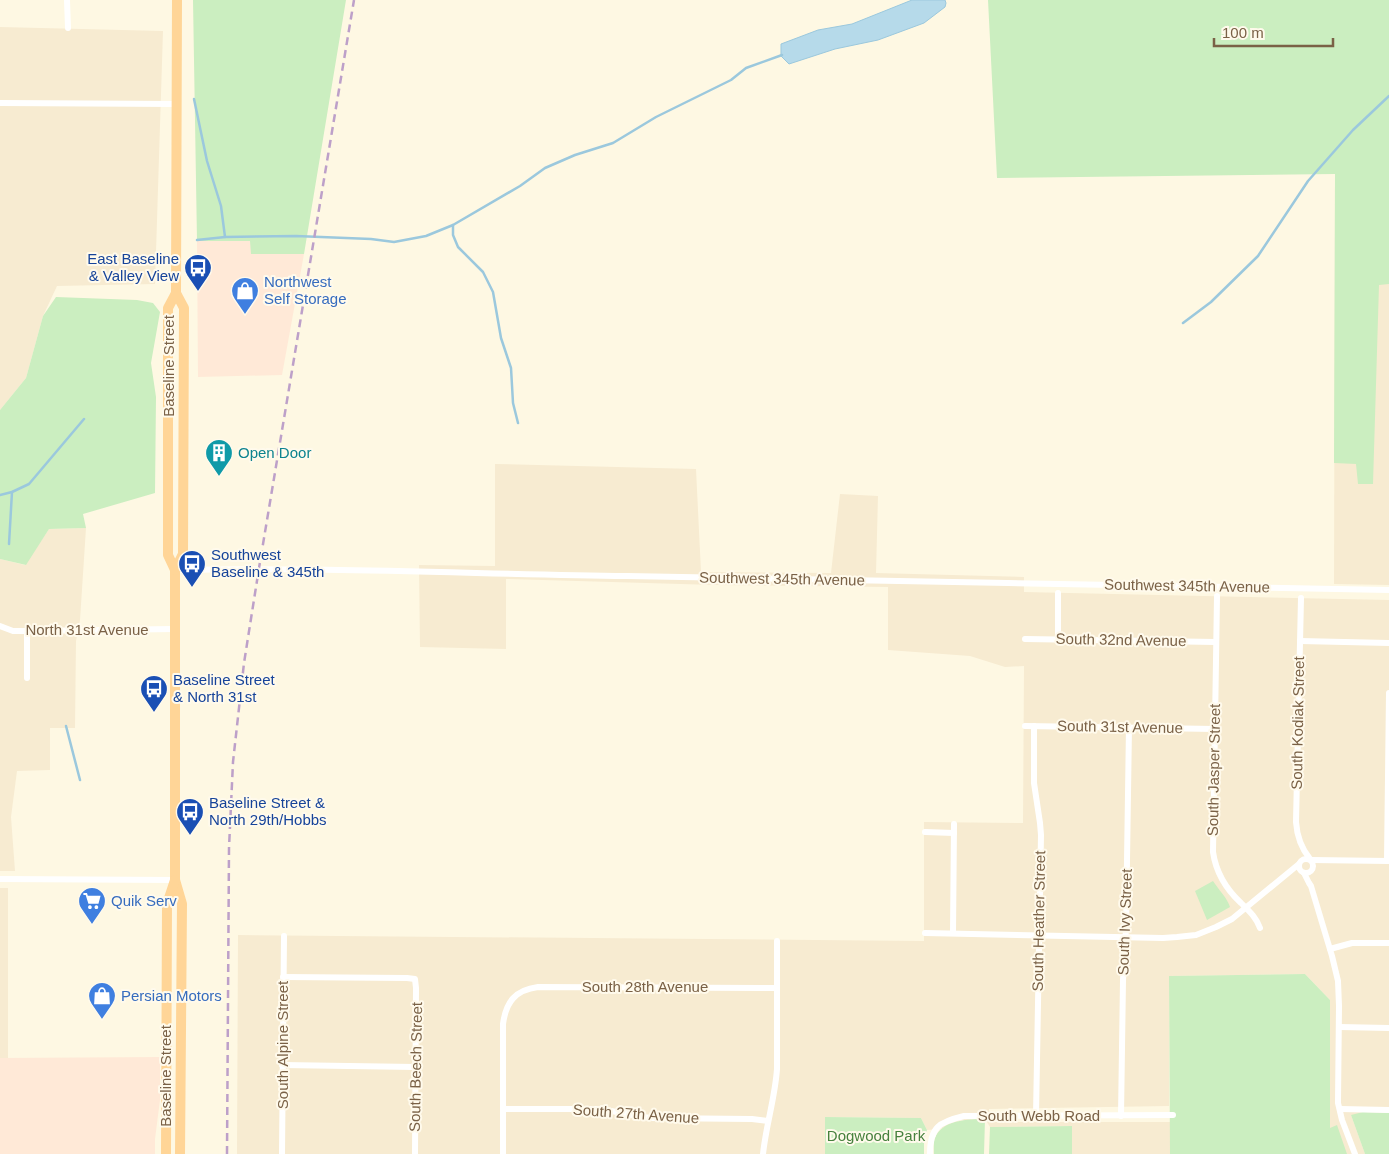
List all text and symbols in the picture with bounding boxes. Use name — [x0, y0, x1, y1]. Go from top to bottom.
scale bar — [1214, 15, 1333, 47]
text: 100 m — [1222, 24, 1264, 41]
place label: East Baseline & Valley View — [87, 250, 179, 284]
bus stop icon: East Baseline & Valley View — [183, 253, 213, 292]
place label: Northwest Self Storage — [264, 273, 347, 307]
shop icon: Northwest Self Storage — [230, 276, 260, 315]
street label: Baseline Street — [160, 314, 177, 417]
building icon: Open Door — [204, 438, 234, 477]
place label: Open Door — [238, 444, 311, 461]
place label: Southwest Baseline & 345th — [211, 546, 324, 580]
bus stop icon: Southwest Baseline & 345th — [177, 549, 207, 588]
street label: Southwest 345th Avenue — [699, 569, 865, 588]
street label: Southwest 345th Avenue — [1104, 576, 1270, 595]
street label: North 31st Avenue — [25, 621, 149, 638]
street label: South 32nd Avenue — [1056, 630, 1186, 649]
street label: South Kodiak Street — [1288, 655, 1307, 790]
place label: Baseline Street & North 31st — [173, 671, 276, 705]
bus stop icon: Baseline Street & North 31st — [139, 674, 169, 713]
street label: South Jasper Street — [1204, 703, 1223, 836]
street label: South 31st Avenue — [1057, 717, 1183, 736]
place label: Baseline Street & North 29th/Hobbs — [209, 794, 327, 828]
bus stop icon: Baseline Street & North 29th/Hobbs — [175, 797, 205, 836]
street label: South Heather Street — [1029, 850, 1048, 992]
street label: South Ivy Street — [1114, 868, 1135, 976]
supermarket icon: Quik Serv — [77, 886, 107, 925]
place label: Quik Serv — [111, 892, 177, 909]
street label: South 28th Avenue — [582, 978, 708, 995]
street label: South Alpine Street — [274, 980, 291, 1109]
shop icon: Persian Motors — [87, 981, 117, 1020]
place label: Persian Motors — [121, 987, 222, 1004]
street label: South Beech Street — [406, 1001, 425, 1132]
street label: Baseline Street — [157, 1024, 174, 1127]
street label: South 27th Avenue — [572, 1101, 700, 1126]
street label: South Webb Road — [978, 1107, 1100, 1124]
park label: Dogwood Park — [827, 1127, 926, 1144]

